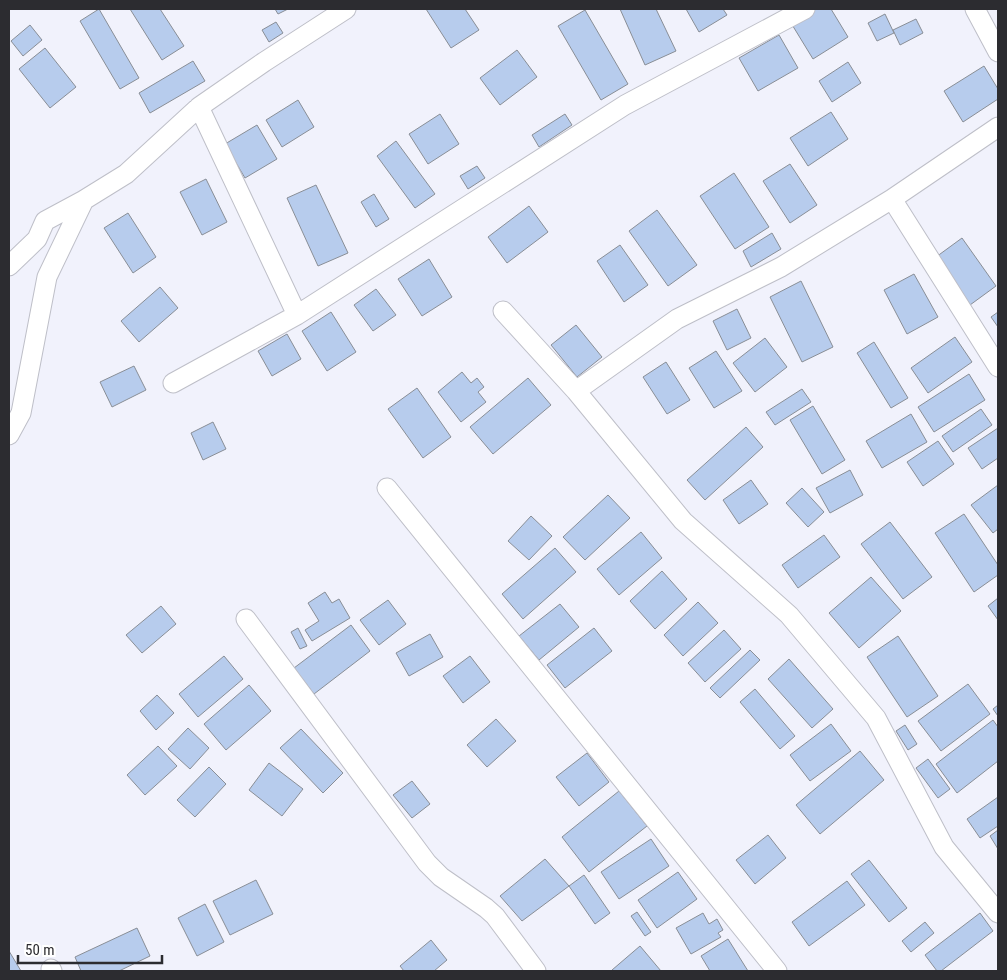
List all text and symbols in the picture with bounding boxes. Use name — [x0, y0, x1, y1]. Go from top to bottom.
scale bar — [18, 932, 161, 964]
text: 50 m — [25, 941, 55, 959]

